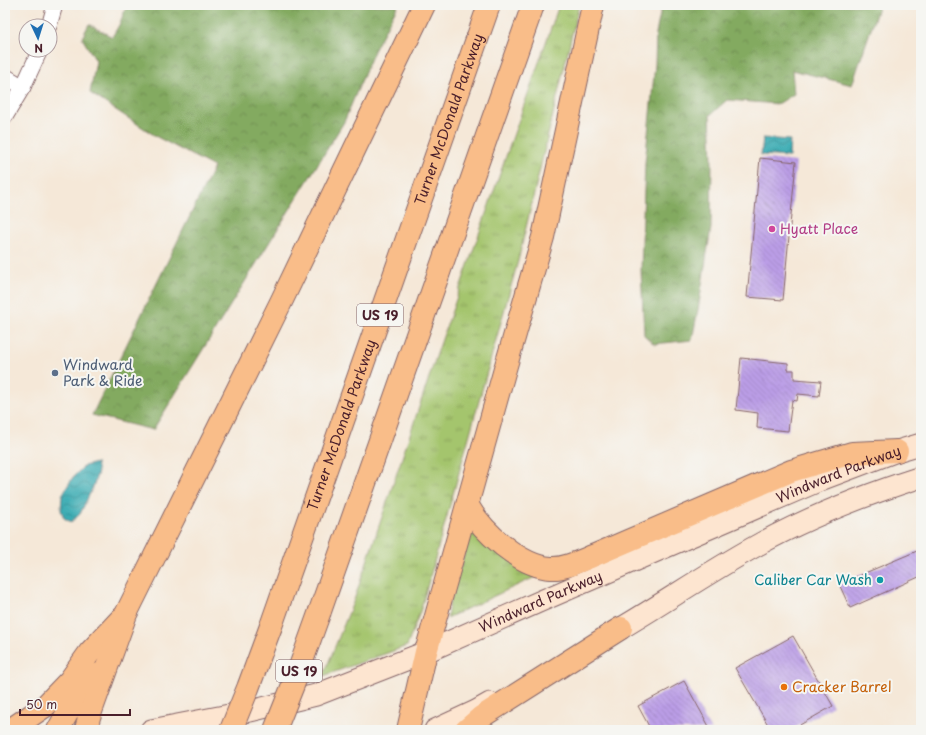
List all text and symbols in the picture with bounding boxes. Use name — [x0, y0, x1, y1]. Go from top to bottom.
north arrow — [18, 18, 58, 58]
street label: Turner McDonald Parkway — [409, 31, 488, 208]
text: N — [34, 40, 44, 57]
place label: Hyatt Place — [780, 218, 858, 239]
marker: Hyatt Place — [767, 224, 777, 234]
road number: US 19 — [357, 304, 403, 326]
street label: Turner McDonald Parkway — [301, 336, 381, 513]
place label: Windward Park & Ride — [63, 354, 143, 391]
marker: Windward Park & Ride — [50, 368, 60, 378]
street label: Windward Parkway — [773, 440, 904, 508]
street label: Windward Parkway — [475, 565, 605, 637]
place label: Caliber Car Wash — [754, 569, 872, 590]
marker: Caliber Car Wash — [875, 575, 885, 585]
road number: US 19 — [276, 660, 322, 682]
place label: Cracker Barrel — [792, 676, 892, 697]
marker: Cracker Barrel — [779, 682, 789, 692]
scale bar — [20, 691, 130, 717]
text: 50 m — [26, 695, 57, 713]

